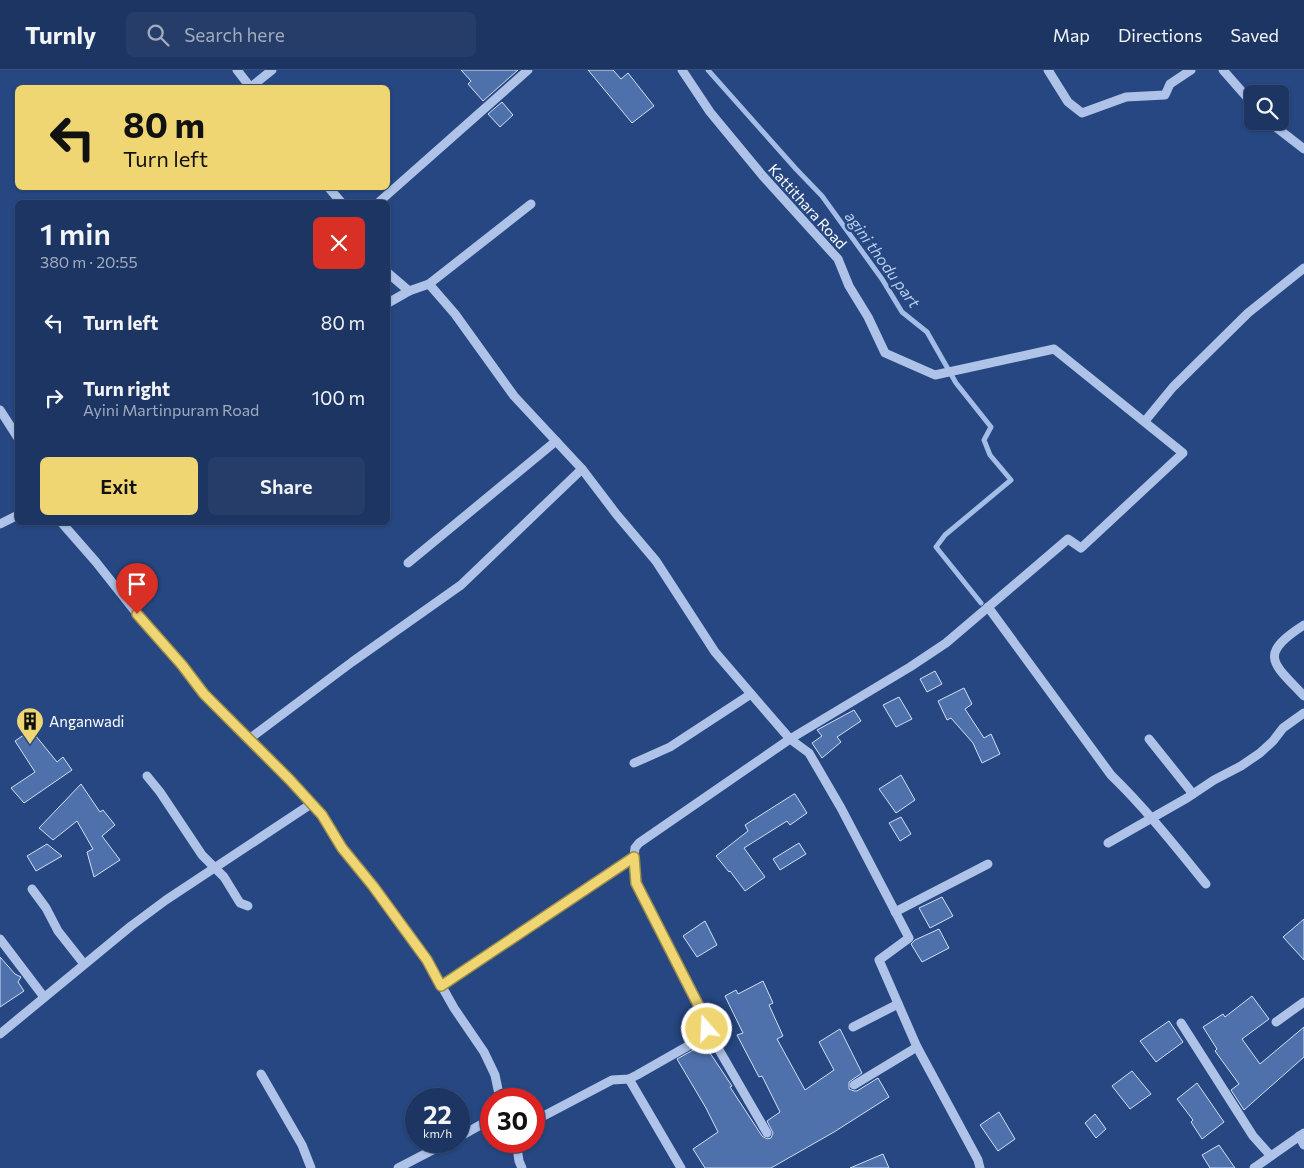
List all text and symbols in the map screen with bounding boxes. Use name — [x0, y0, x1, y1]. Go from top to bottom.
search box — [126, 12, 476, 57]
text: Turnly — [25, 20, 96, 49]
icon: search — [144, 21, 172, 49]
text: Search here — [184, 23, 285, 46]
text: Map — [1053, 24, 1090, 46]
text: Directions — [1118, 24, 1202, 46]
text: Saved — [1230, 24, 1279, 46]
map controls — [1244, 85, 1289, 130]
button: search — [1244, 85, 1289, 130]
text: 80 m — [123, 102, 205, 145]
icon: left — [40, 105, 105, 170]
text: Turn left — [123, 145, 208, 172]
street label: Kattithara Road — [765, 160, 851, 252]
water label: agini thodu part — [842, 207, 925, 311]
text: 1 min — [40, 214, 111, 251]
button: close — [313, 217, 365, 269]
text: 380 m · 20:55 — [40, 252, 138, 271]
icon: left — [40, 309, 68, 337]
text: Turn left — [83, 311, 158, 334]
text: 80 m — [321, 311, 365, 334]
text: Turn right — [83, 377, 170, 400]
icon: right — [40, 384, 68, 412]
text: 100 m — [312, 386, 365, 409]
text: Ayini Martinpuram Road — [83, 400, 259, 419]
button: Exit — [40, 457, 198, 515]
button: Share — [208, 457, 365, 515]
pin — [116, 563, 158, 614]
icon: arrive — [123, 570, 151, 598]
building icon: Anganwadi — [15, 706, 45, 745]
place label: Anganwadi — [49, 712, 124, 730]
position arrow — [680, 1002, 732, 1054]
speed limit sign: 30 — [480, 1088, 545, 1153]
text: 22 — [423, 1099, 452, 1129]
text: km/h — [423, 1126, 452, 1140]

